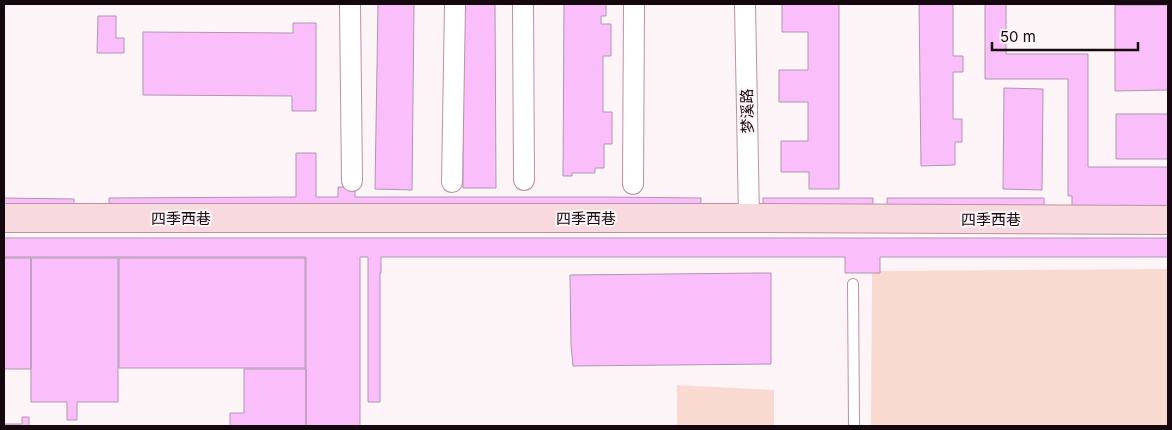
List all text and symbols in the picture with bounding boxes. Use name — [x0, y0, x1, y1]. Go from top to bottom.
scale bar — [992, 20, 1138, 52]
text: 50 m — [1000, 27, 1036, 46]
street label: 梦溪路 — [737, 88, 757, 134]
street label: 四季西巷 — [151, 209, 211, 228]
street label: 四季西巷 — [556, 209, 616, 228]
street label: 四季西巷 — [961, 210, 1021, 229]

